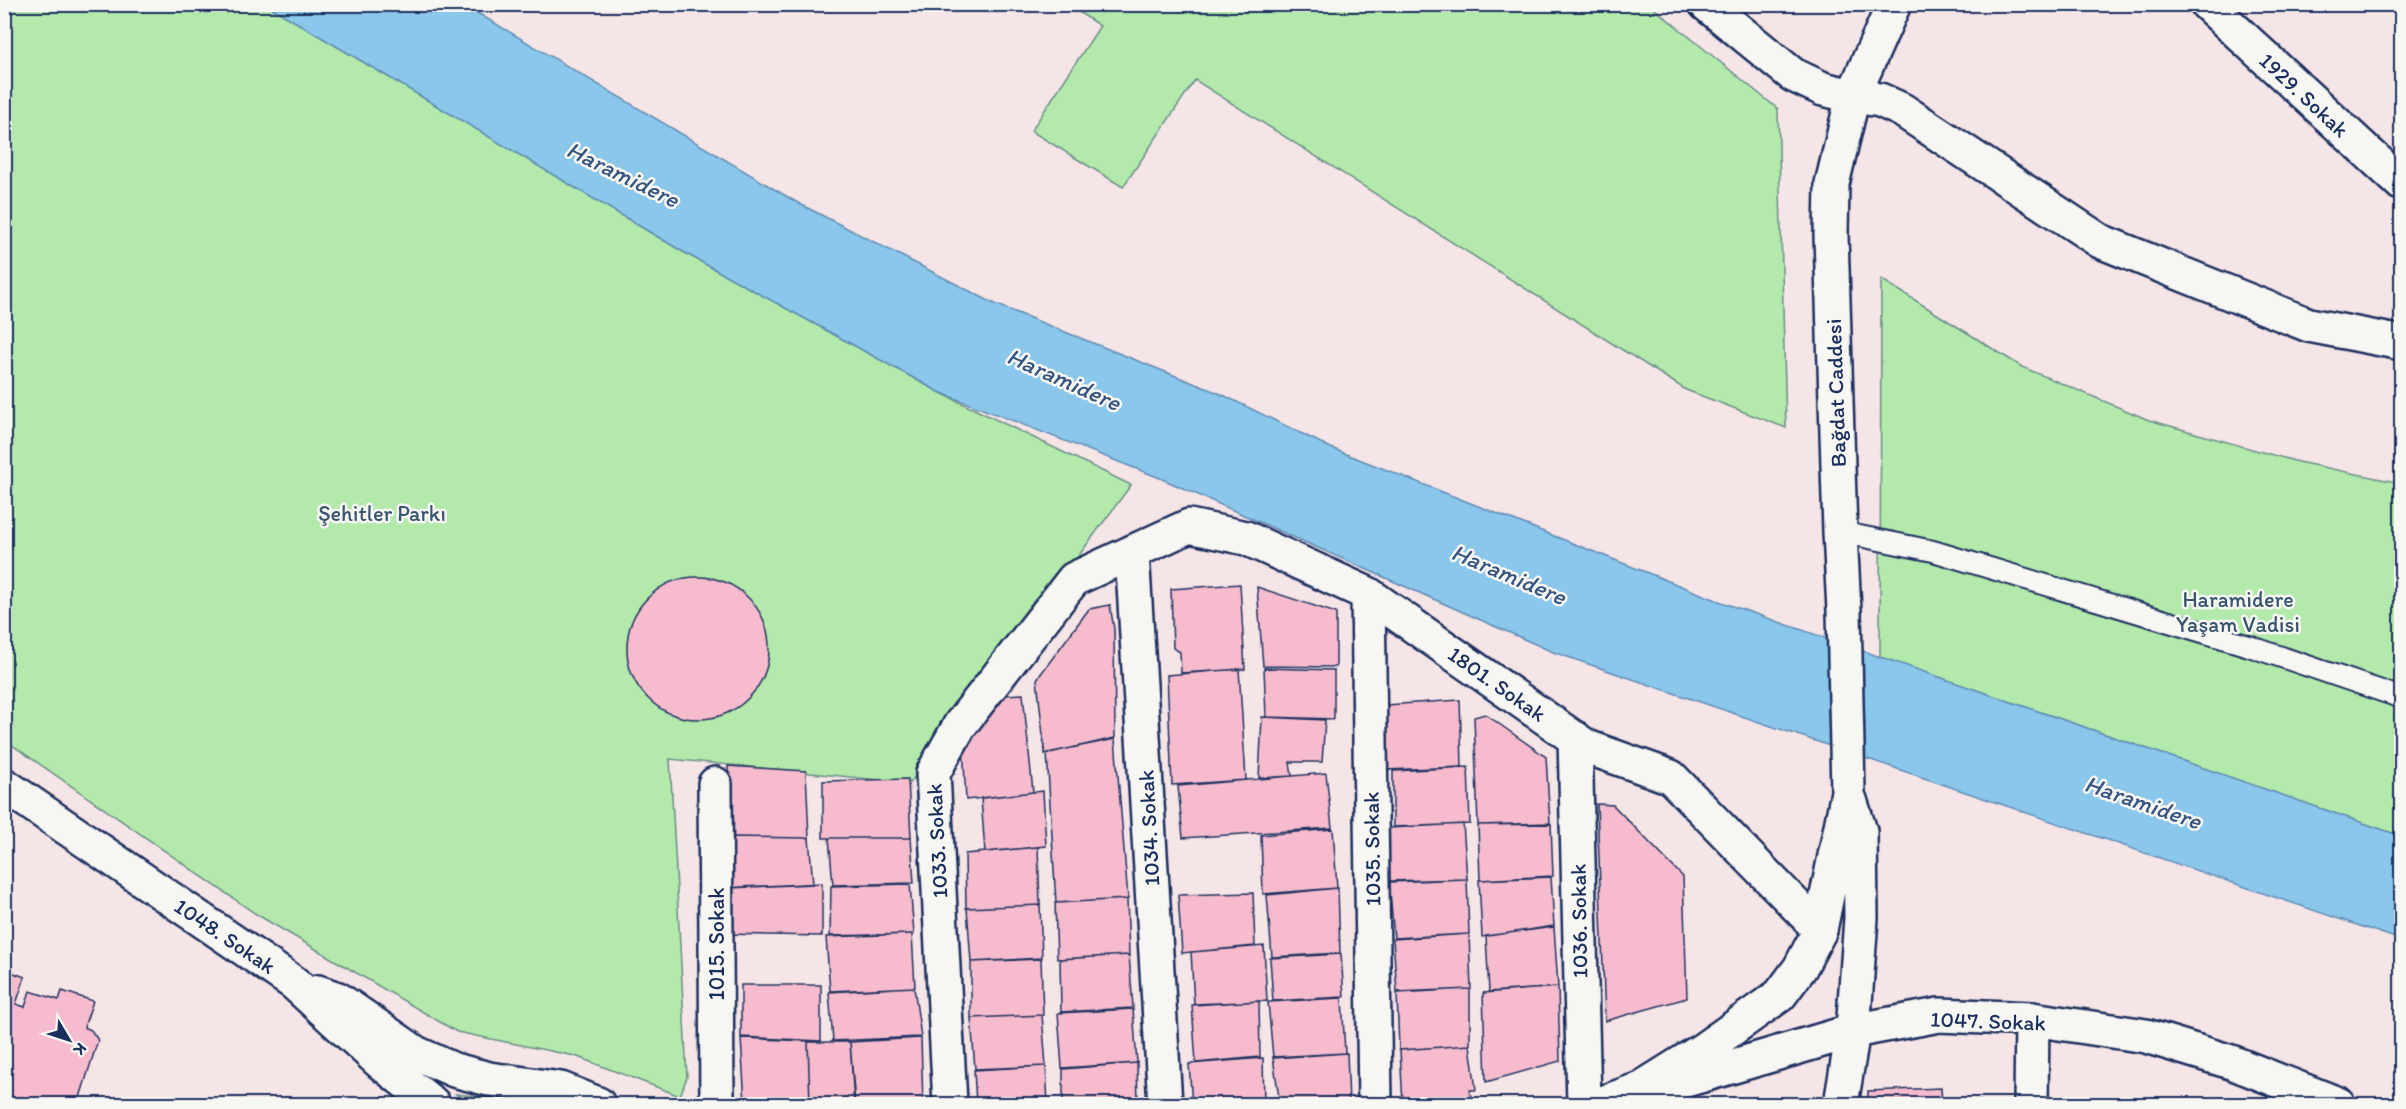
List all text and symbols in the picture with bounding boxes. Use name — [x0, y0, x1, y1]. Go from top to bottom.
street label: 1929. Sokak — [2254, 47, 2354, 143]
water label: Haramidere — [562, 134, 685, 214]
street label: Bağdat Caddesi — [1820, 318, 1852, 468]
water label: Haramidere — [1003, 341, 1127, 418]
park label: Şehitler Parkı — [318, 500, 446, 527]
water label: Haramidere — [1448, 537, 1572, 612]
park label: Haramidere Yaşam Vadisi — [2176, 586, 2300, 638]
street label: 1801. Sokak — [1443, 640, 1551, 728]
street label: 1034. Sokak — [1132, 769, 1166, 887]
water label: Haramidere — [2081, 769, 2207, 836]
street label: 1033. Sokak — [921, 783, 953, 899]
street label: 1035. Sokak — [1358, 791, 1386, 907]
street label: 1036. Sokak — [1565, 863, 1593, 979]
street label: 1015. Sokak — [703, 888, 730, 1000]
street label: 1048. Sokak — [169, 892, 281, 980]
street label: 1047. Sokak — [1930, 1005, 2046, 1037]
north arrow — [39, 1010, 99, 1070]
text: K — [69, 1039, 91, 1060]

